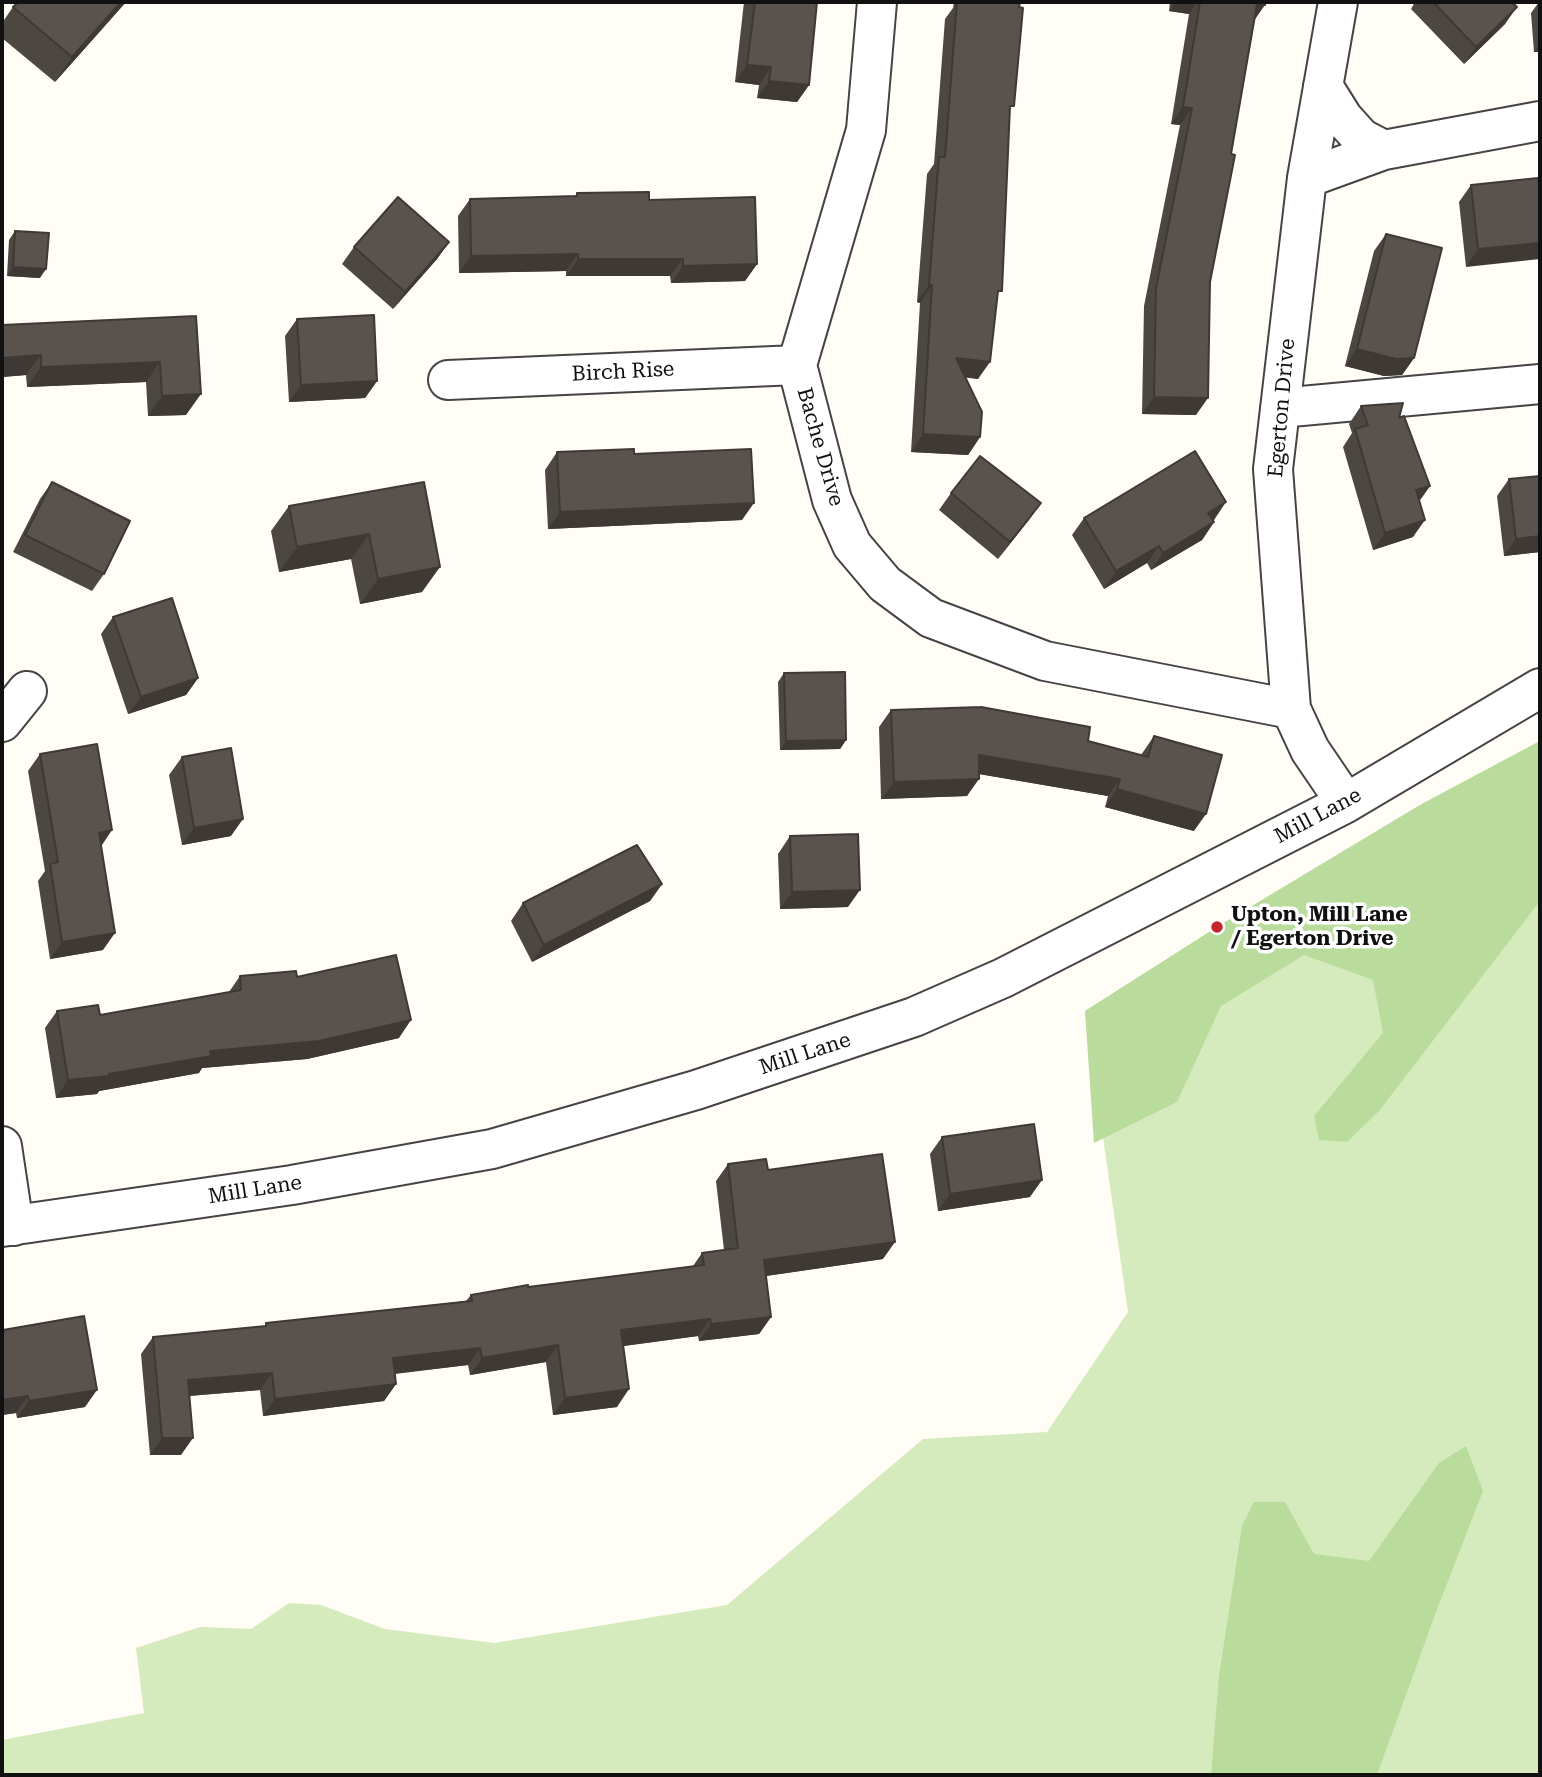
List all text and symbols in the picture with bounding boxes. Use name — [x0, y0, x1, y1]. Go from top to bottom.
street label: Egerton Drive — [1263, 337, 1301, 479]
street label: Birch Rise — [571, 357, 675, 387]
street label: Bache Drive — [791, 385, 849, 509]
street label: Mill Lane — [1270, 783, 1366, 849]
place label: Upton, Mill Lane / Egerton Drive — [1231, 902, 1408, 952]
marker: Upton, Mill Lane / Egerton Drive — [1209, 919, 1225, 935]
street label: Mill Lane — [756, 1027, 854, 1081]
street label: Mill Lane — [206, 1170, 304, 1210]

